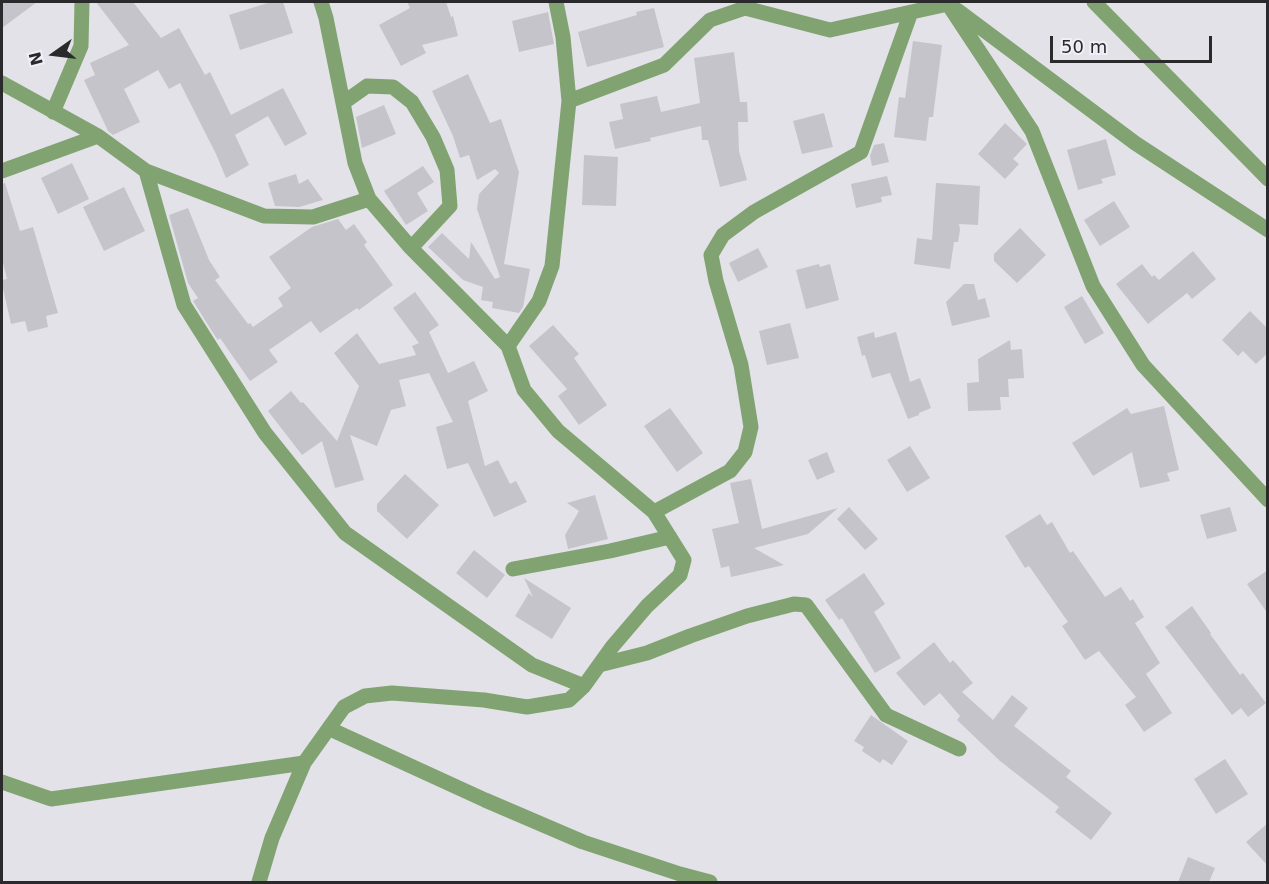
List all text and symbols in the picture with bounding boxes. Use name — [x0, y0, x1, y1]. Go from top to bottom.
north arrow — [24, 24, 84, 84]
scale bar — [1053, 24, 1215, 62]
text: 50 m — [1061, 36, 1107, 57]
text: N — [25, 50, 47, 67]

